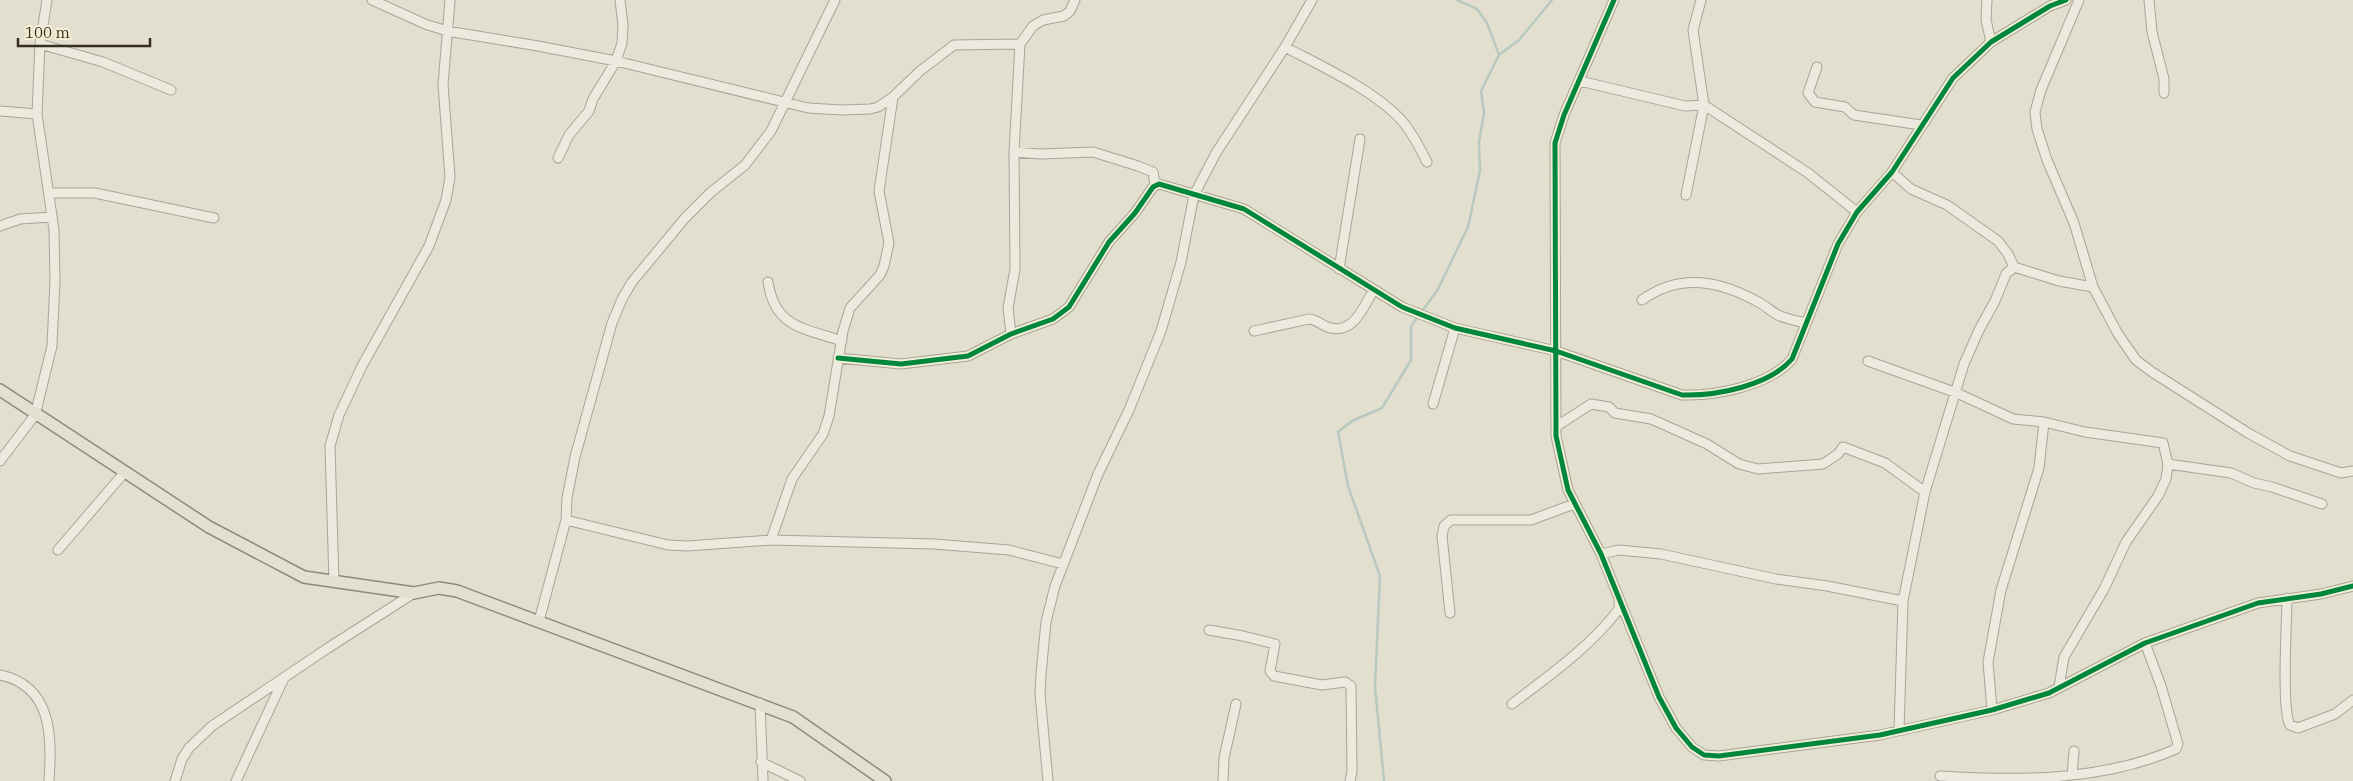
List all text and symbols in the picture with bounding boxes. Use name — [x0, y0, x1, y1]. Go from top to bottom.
scale bar — [18, 15, 150, 47]
text: 100 m — [25, 23, 70, 42]

